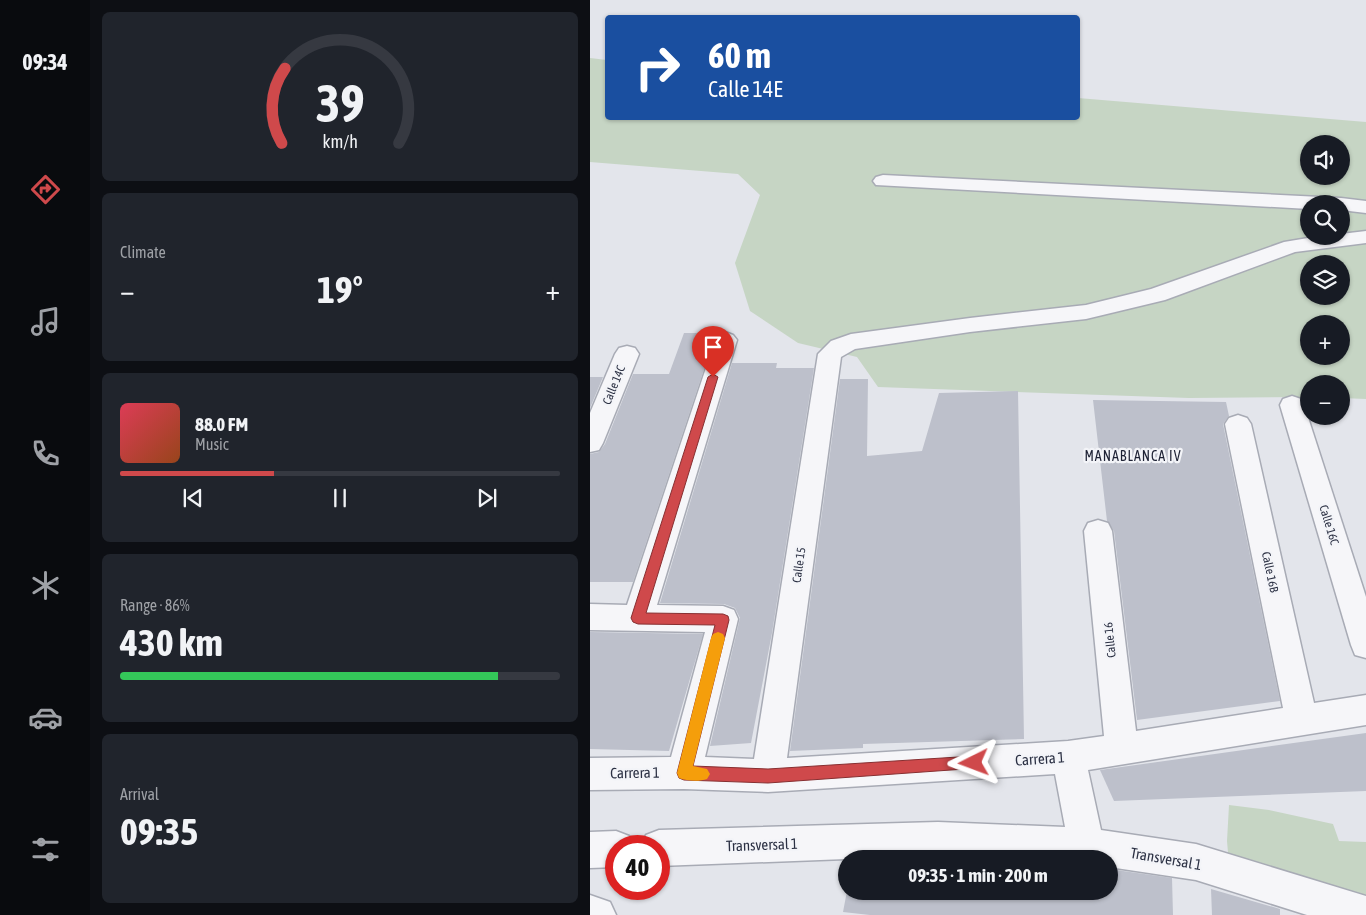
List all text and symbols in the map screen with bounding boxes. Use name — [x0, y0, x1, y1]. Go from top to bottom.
icon: right — [625, 35, 690, 100]
text: 60 m — [708, 35, 771, 75]
text: 09:34 — [22, 49, 68, 75]
text: 39 — [316, 73, 364, 133]
text: Calle 14E — [708, 76, 783, 102]
text: km/h — [322, 131, 358, 152]
map controls — [1300, 135, 1350, 425]
button: sound — [1300, 135, 1350, 185]
icon: directions — [28, 172, 63, 207]
button: search — [1300, 195, 1350, 245]
text: Climate — [120, 243, 166, 261]
button: layers — [1300, 255, 1350, 305]
text: 19° — [317, 268, 363, 311]
text: − — [120, 274, 135, 306]
text: + — [545, 274, 560, 306]
icon: music — [28, 304, 63, 339]
button: + — [1300, 315, 1350, 365]
pin — [692, 326, 734, 377]
icon: arrive — [699, 333, 727, 361]
street label: Calle 14C — [600, 363, 628, 407]
button: − — [1300, 375, 1350, 425]
text: 88.0 FM — [195, 413, 248, 435]
text: Music — [195, 435, 229, 453]
icon: phone — [28, 436, 63, 471]
district label: MANABLANCA IV — [1084, 448, 1182, 464]
icon: previous — [179, 484, 207, 512]
icon: pause — [326, 484, 354, 512]
icon: next — [473, 484, 501, 512]
street label: Calle 16C — [1316, 503, 1342, 547]
street label: Calle 15 — [790, 546, 808, 584]
street label: Calle 16B — [1259, 550, 1281, 594]
icon: climate — [28, 568, 63, 603]
text: Range · 86% — [120, 596, 190, 614]
text: 430 km — [120, 621, 223, 664]
street label: Calle 16 — [1101, 621, 1119, 658]
icon: car — [28, 700, 63, 735]
position arrow — [947, 736, 999, 788]
street label: Carrera 1 — [1015, 748, 1065, 769]
street label: Carrera 1 — [610, 764, 660, 781]
text: Arrival — [120, 785, 159, 803]
text: 09:35 — [120, 810, 198, 853]
icon: filters — [28, 832, 63, 867]
speed limit sign: 40 — [605, 835, 670, 900]
street label: Transversal 1 — [726, 835, 798, 854]
street label: Transversal 1 — [1129, 844, 1203, 873]
text: 09:35 · 1 min · 200 m — [908, 864, 1048, 886]

